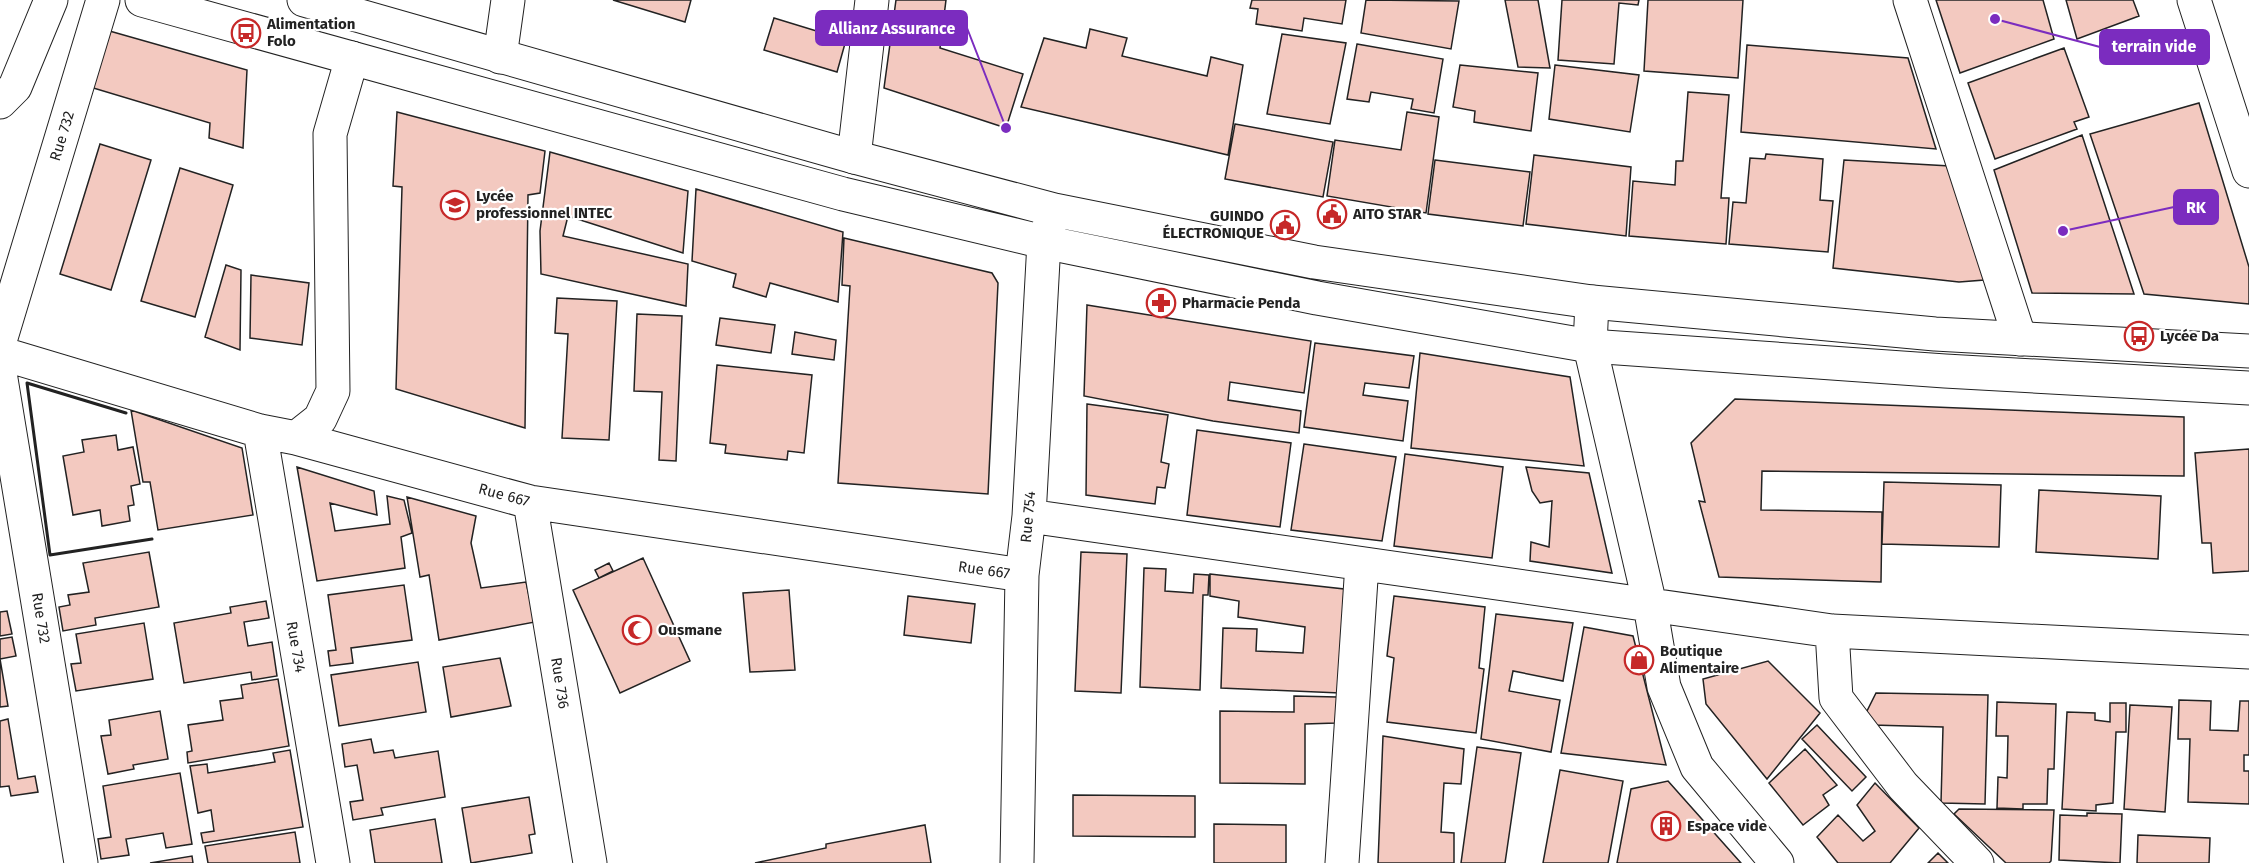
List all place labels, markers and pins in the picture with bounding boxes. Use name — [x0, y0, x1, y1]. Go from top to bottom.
callout: Allianz Assurance — [816, 11, 967, 45]
place label: Alimentation Folo — [266, 15, 355, 50]
bus stop icon: Alimentation Folo — [230, 17, 262, 49]
callout: terrain vide — [2100, 30, 2209, 64]
place label: Lycée professionnel INTEC — [476, 187, 613, 222]
school or university icon: Lycée professionnel INTEC — [439, 189, 471, 221]
callout: RK — [2174, 190, 2218, 224]
public building icon: AITO STAR — [1316, 198, 1348, 230]
place label: AITO STAR — [1352, 205, 1422, 223]
place label: GUINDO ÉLECTRONIQUE — [1162, 207, 1264, 242]
public building icon: GUINDO ÉLECTRONIQUE — [1269, 209, 1301, 241]
pharmacy icon: Pharmacie Penda — [1145, 287, 1177, 319]
place label: Pharmacie Penda — [1182, 294, 1300, 312]
bus stop icon: Lycée Da — [2123, 320, 2155, 352]
place label: Lycée Da — [2160, 327, 2219, 345]
mosque icon: Ousmane — [621, 614, 653, 646]
place label: Ousmane — [658, 621, 722, 639]
place label: Boutique Alimentaire — [1659, 642, 1739, 677]
shop icon: Boutique Alimentaire — [1623, 644, 1655, 676]
building icon: Espace vide — [1650, 810, 1682, 842]
place label: Espace vide — [1687, 817, 1767, 835]

